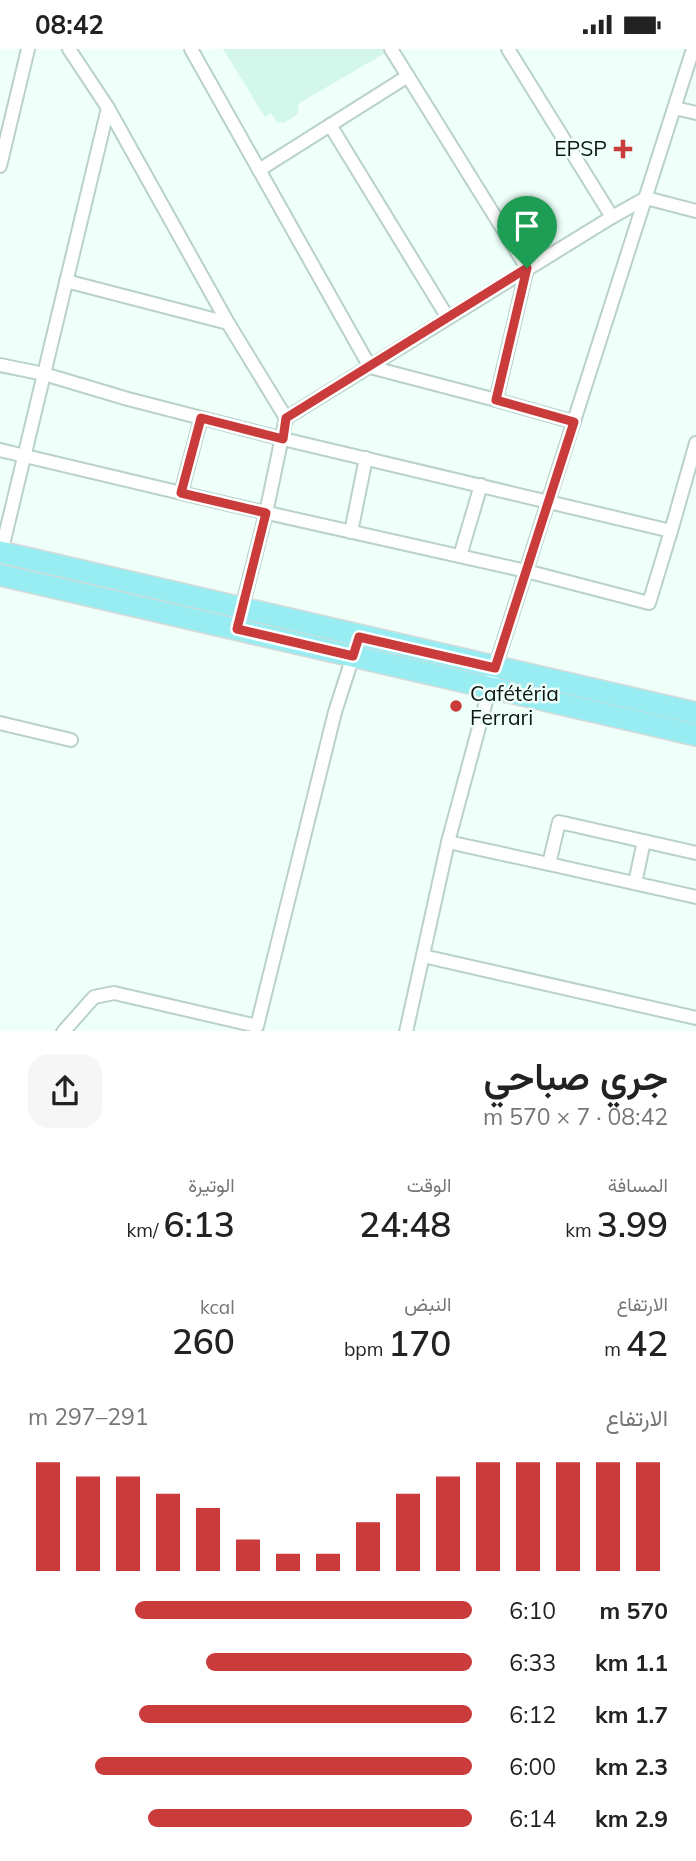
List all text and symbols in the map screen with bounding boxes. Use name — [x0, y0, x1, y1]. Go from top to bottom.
text: 08:42 — [35, 8, 104, 41]
place label: EPSP — [554, 135, 607, 161]
marker: EPSP — [613, 139, 633, 159]
pin — [497, 196, 557, 268]
icon: arrive — [508, 207, 546, 245]
place label: Cafétéria Ferrari — [470, 680, 559, 730]
marker: Cafétéria Ferrari — [448, 698, 464, 714]
text: جري صباحي — [484, 1052, 668, 1100]
button: share — [28, 1054, 102, 1128]
text: 08:42 · 7 × 570 m — [483, 1102, 668, 1131]
text: الوتيرة — [188, 1173, 235, 1197]
text: الوقت — [407, 1173, 451, 1197]
text: المسافة — [608, 1173, 668, 1197]
text: 6:13 — [163, 1202, 235, 1246]
text: 24:48 — [359, 1202, 451, 1246]
text: 3.99 — [597, 1202, 668, 1246]
text: /km — [127, 1218, 163, 1242]
text: km — [565, 1218, 597, 1242]
text: النبض — [404, 1292, 451, 1316]
text: الارتفاع — [616, 1292, 668, 1316]
text: kcal — [200, 1295, 235, 1319]
text: 260 — [172, 1319, 235, 1363]
text: 170 — [388, 1321, 451, 1365]
text: 42 — [626, 1321, 668, 1365]
text: bpm — [344, 1337, 388, 1361]
text: m — [604, 1337, 626, 1361]
text: 291–297 m — [28, 1402, 149, 1431]
text: الارتفاع — [606, 1403, 668, 1432]
text: 6:10 — [509, 1596, 556, 1625]
text: 570 m — [600, 1596, 668, 1625]
text: 6:33 — [509, 1648, 556, 1677]
text: 1.1 km — [595, 1648, 668, 1677]
text: 6:12 — [509, 1700, 556, 1729]
text: 1.7 km — [595, 1700, 668, 1729]
text: 6:00 — [509, 1752, 556, 1781]
text: 2.3 km — [595, 1752, 668, 1781]
text: 6:14 — [509, 1804, 556, 1833]
text: 2.9 km — [595, 1804, 668, 1833]

